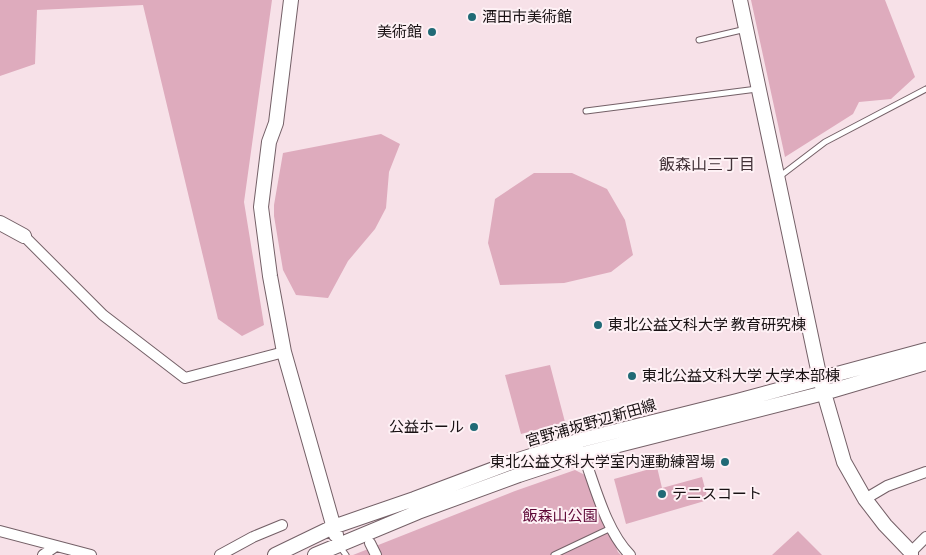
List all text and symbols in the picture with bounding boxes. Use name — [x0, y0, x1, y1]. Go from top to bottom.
place label: 酒田市美術館 — [482, 7, 572, 28]
marker: 酒田市美術館 — [466, 11, 478, 23]
place label: 美術館 — [377, 22, 422, 43]
marker: 美術館 — [426, 26, 438, 38]
district label: 飯森山三丁目 — [659, 154, 755, 176]
place label: 東北公益文科大学 教育研究棟 — [608, 315, 806, 336]
marker: 東北公益文科大学 教育研究棟 — [592, 319, 604, 331]
place label: 東北公益文科大学 大学本部棟 — [642, 366, 840, 387]
marker: 東北公益文科大学 大学本部棟 — [626, 370, 638, 382]
street label: 宮野浦坂野辺新田線 — [523, 395, 659, 452]
place label: 公益ホール — [389, 417, 464, 438]
marker: 公益ホール — [468, 421, 480, 433]
place label: 東北公益文科大学室内運動練習場 — [490, 452, 715, 473]
marker: 東北公益文科大学室内運動練習場 — [719, 456, 731, 468]
place label: テニスコート — [672, 484, 762, 505]
marker: テニスコート — [656, 488, 668, 500]
park label: 飯森山公園 — [522, 506, 598, 527]

